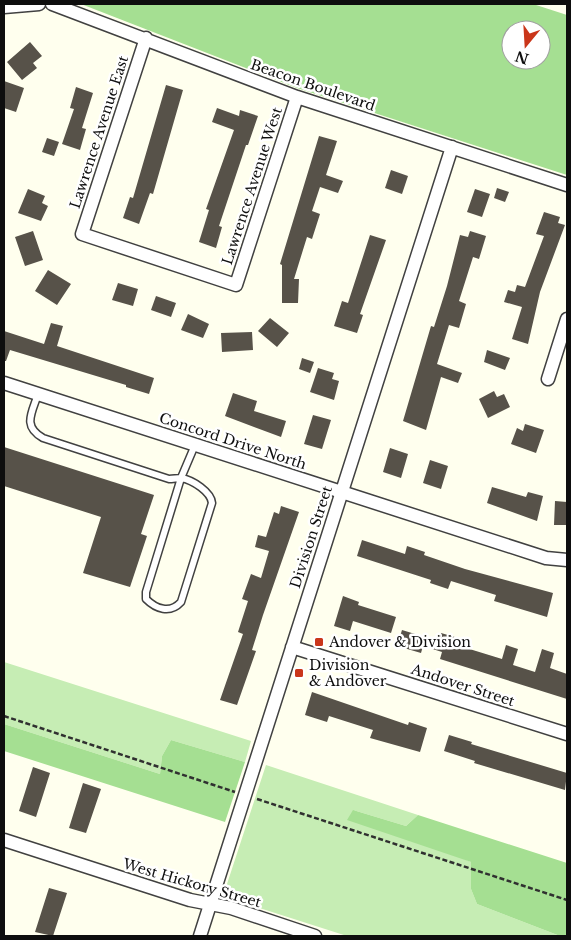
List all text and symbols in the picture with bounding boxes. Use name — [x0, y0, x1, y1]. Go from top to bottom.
north arrow — [501, 20, 551, 70]
text: N — [513, 47, 531, 68]
street label: Lawrence Avenue East — [66, 53, 132, 211]
street label: Beacon Boulevard — [248, 55, 378, 115]
street label: Lawrence Avenue West — [218, 104, 286, 267]
street label: Concord Drive North — [157, 409, 309, 473]
street label: Division Street — [286, 483, 336, 590]
place label: Andover & Division — [328, 633, 471, 651]
marker: Andover & Division — [313, 636, 325, 648]
place label: Division & Andover — [309, 656, 387, 690]
street label: Andover Street — [408, 660, 518, 710]
marker: Division & Andover — [293, 667, 305, 679]
street label: West Hickory Street — [120, 854, 264, 912]

